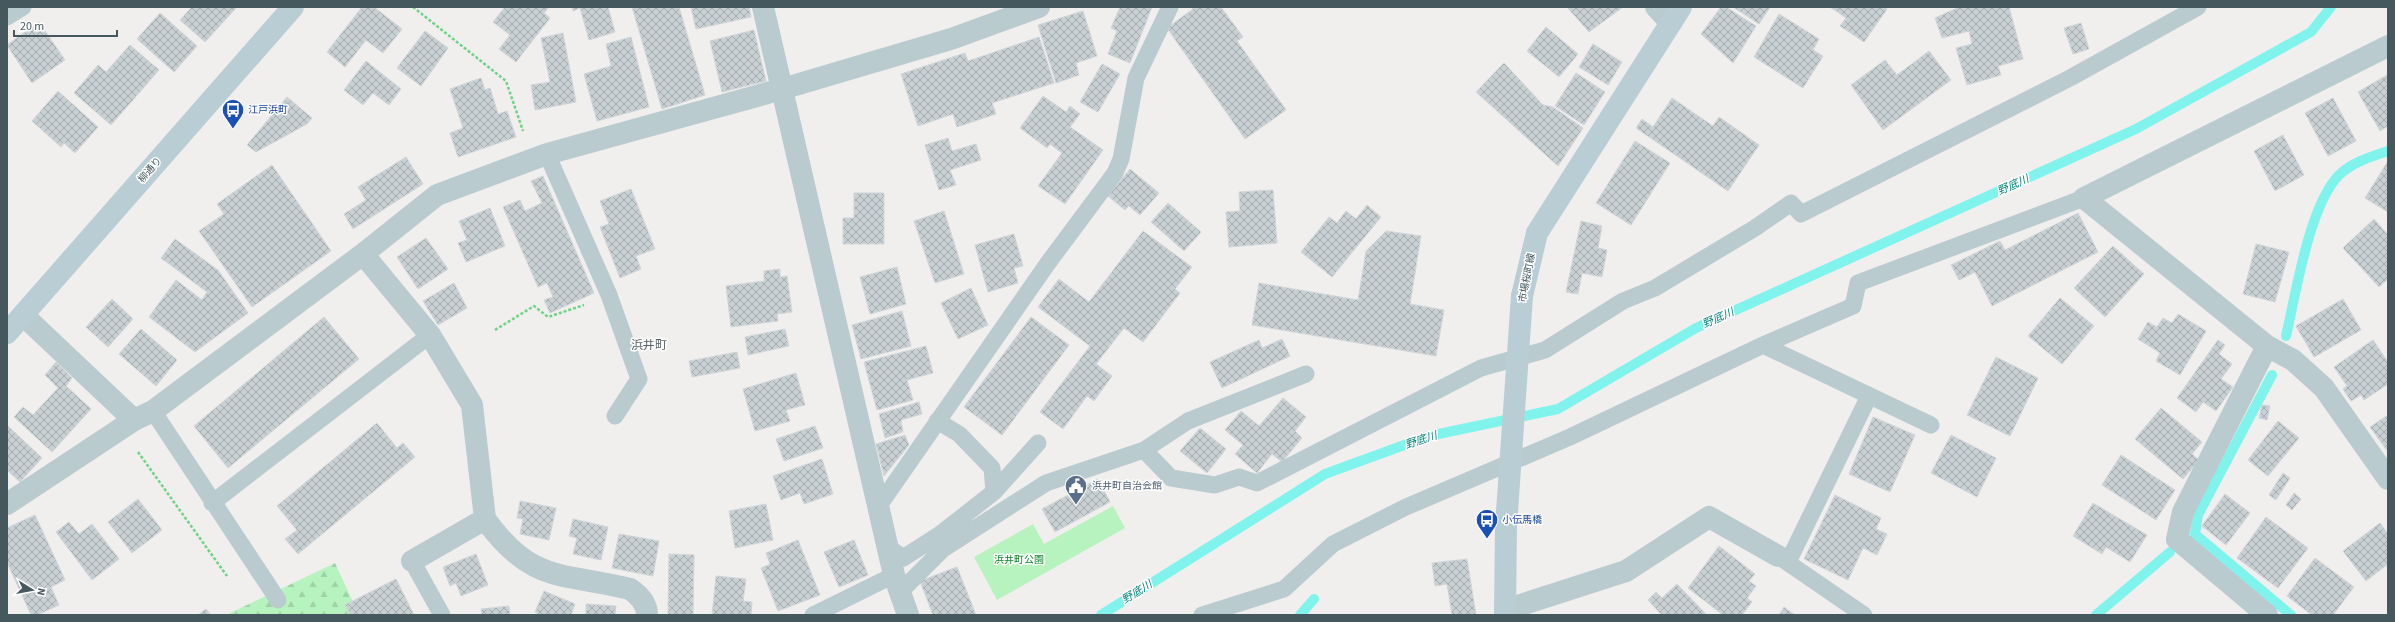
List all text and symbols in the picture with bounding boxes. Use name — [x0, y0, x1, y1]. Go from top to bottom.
scale bar — [14, 12, 117, 38]
text: 20 m — [20, 18, 44, 35]
bus stop icon: 江戸浜町 — [220, 97, 246, 130]
place label: 江戸浜町 — [248, 103, 288, 117]
street label: 柳通り — [135, 154, 165, 186]
water label: 野底川 — [1995, 171, 2032, 199]
street label: 市場桜町線 — [1515, 252, 1539, 304]
water label: 野底川 — [1700, 304, 1737, 332]
district label: 浜井町 — [631, 337, 667, 354]
water label: 野底川 — [1403, 427, 1440, 452]
public building icon: 浜井町自治会館 — [1063, 473, 1089, 506]
place label: 浜井町自治会館 — [1092, 479, 1162, 493]
bus stop icon: 小伝馬橋 — [1474, 507, 1500, 540]
place label: 小伝馬橋 — [1502, 513, 1542, 527]
park label: 浜井町公園 — [994, 553, 1044, 567]
north arrow — [12, 570, 52, 610]
water label: 野底川 — [1119, 576, 1156, 607]
text: N — [33, 587, 49, 597]

